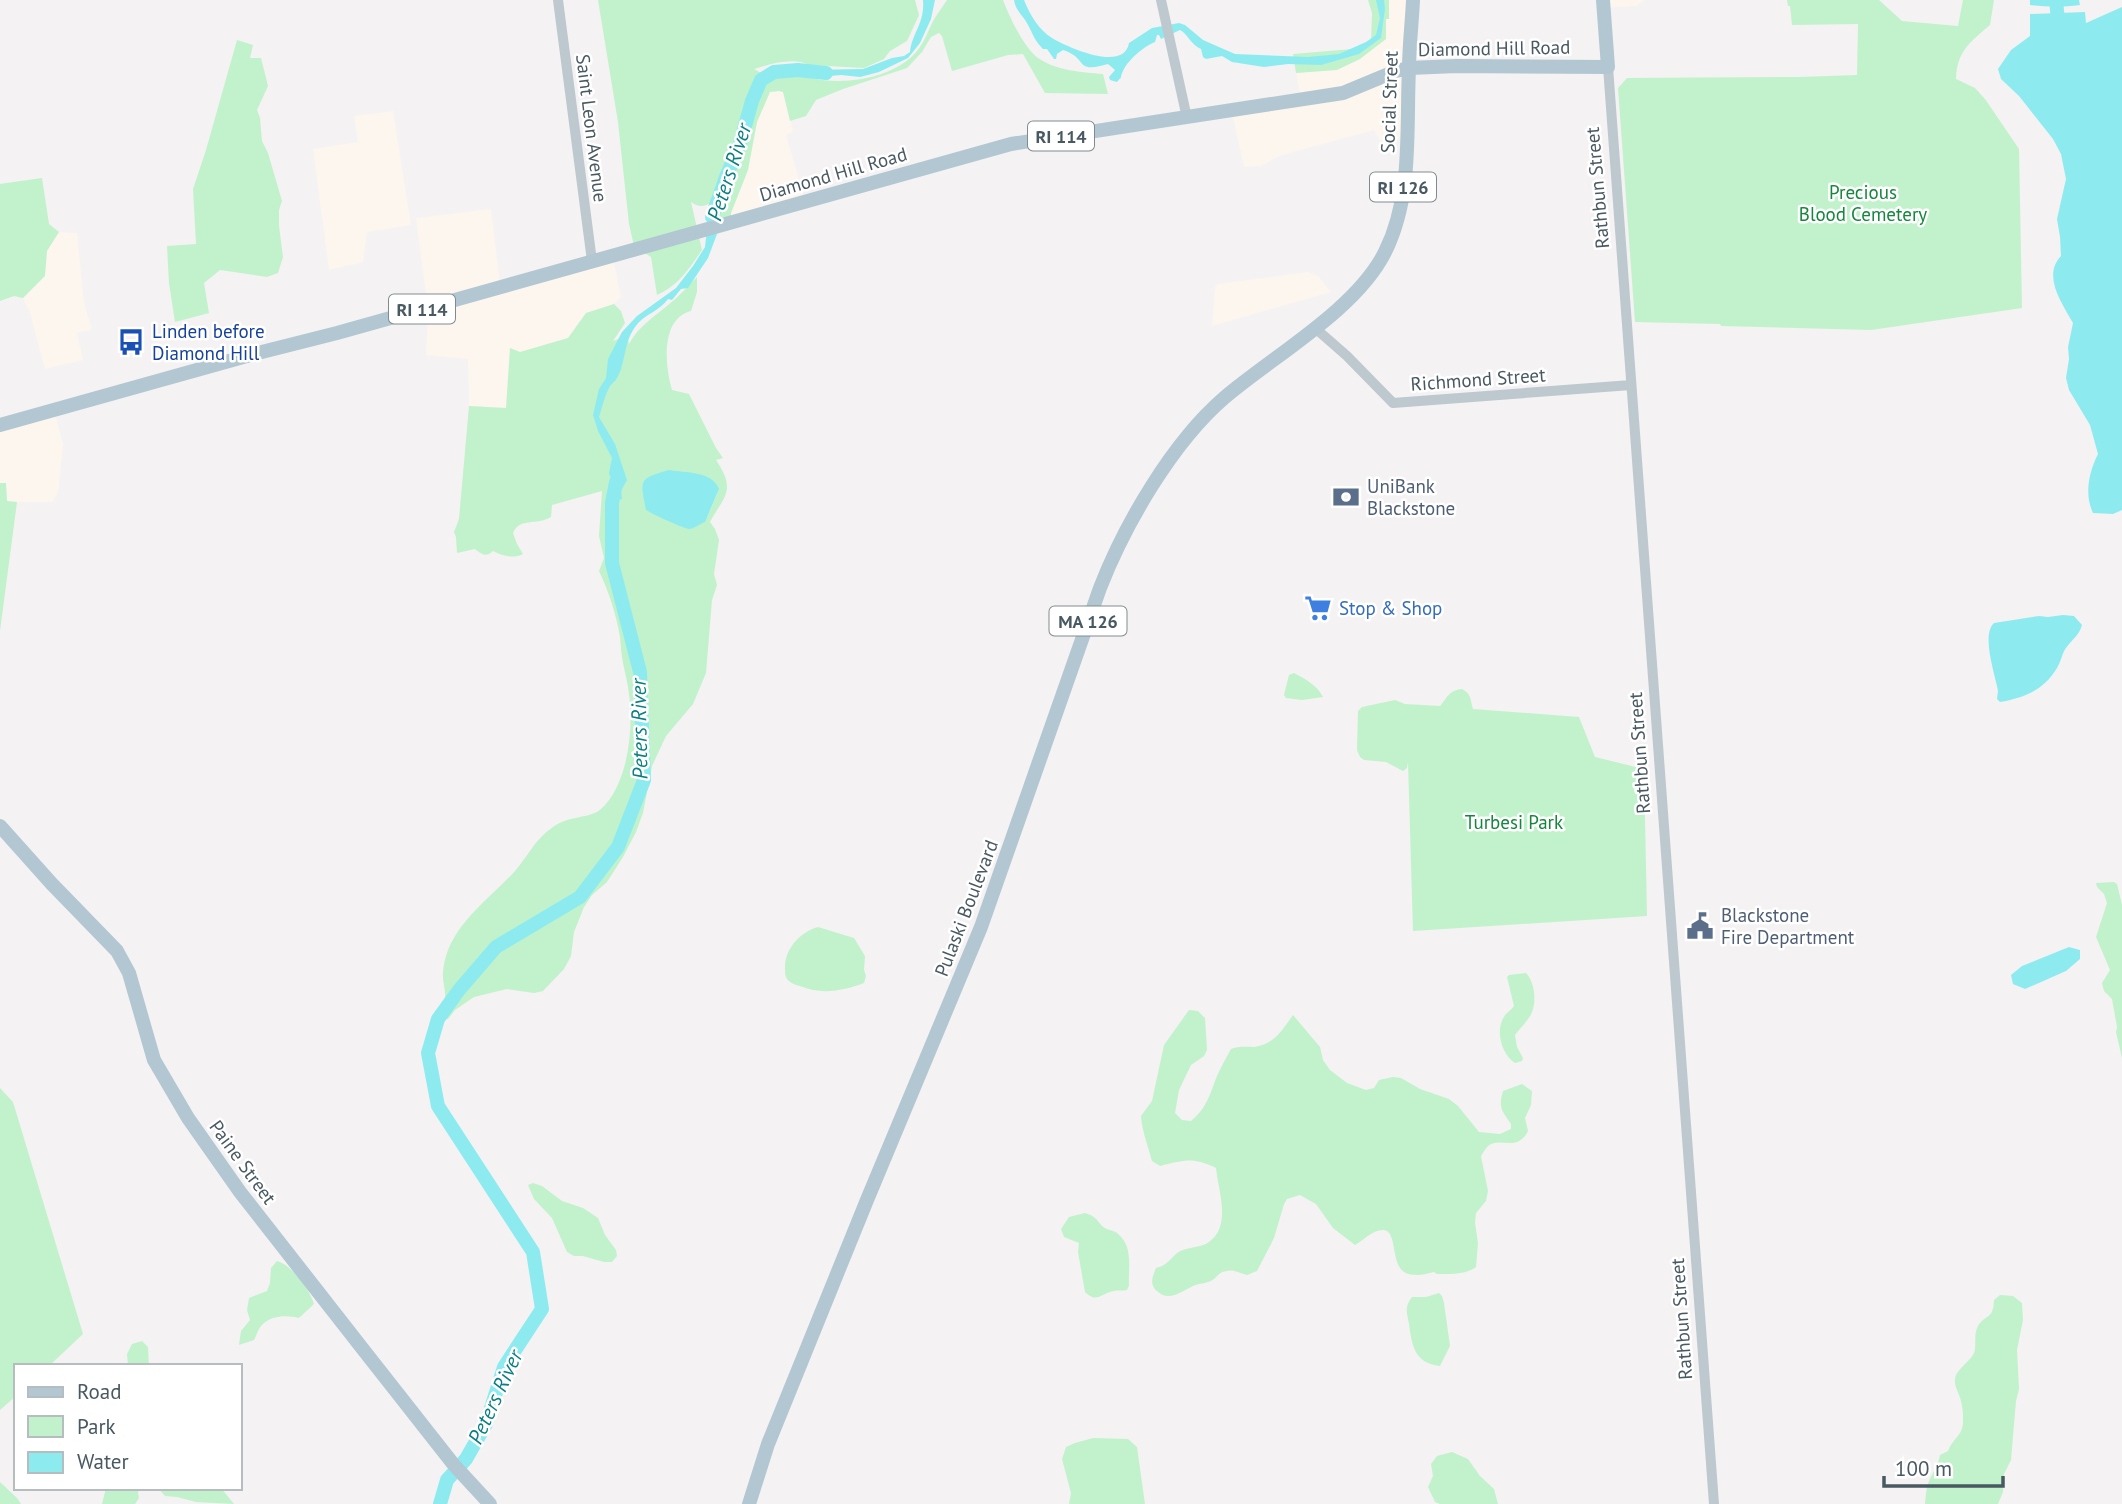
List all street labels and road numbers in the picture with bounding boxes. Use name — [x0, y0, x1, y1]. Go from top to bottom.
street label: Diamond Hill Road — [1418, 35, 1570, 61]
street label: Social Street — [1375, 50, 1403, 154]
street label: Saint Leon Avenue — [571, 53, 613, 203]
road number: RI 114 — [1028, 121, 1094, 150]
street label: Rathbun Street — [1580, 126, 1614, 250]
street label: Diamond Hill Road — [756, 141, 910, 207]
road number: RI 126 — [1370, 172, 1436, 202]
road number: RI 114 — [389, 295, 455, 324]
street label: Richmond Street — [1410, 362, 1547, 396]
road number: MA 126 — [1050, 606, 1126, 636]
street label: Rathbun Street — [1623, 691, 1655, 815]
street label: Pulaski Boulevard — [929, 836, 1003, 980]
street label: Paine Street — [204, 1115, 282, 1209]
street label: Rathbun Street — [1665, 1257, 1697, 1381]

